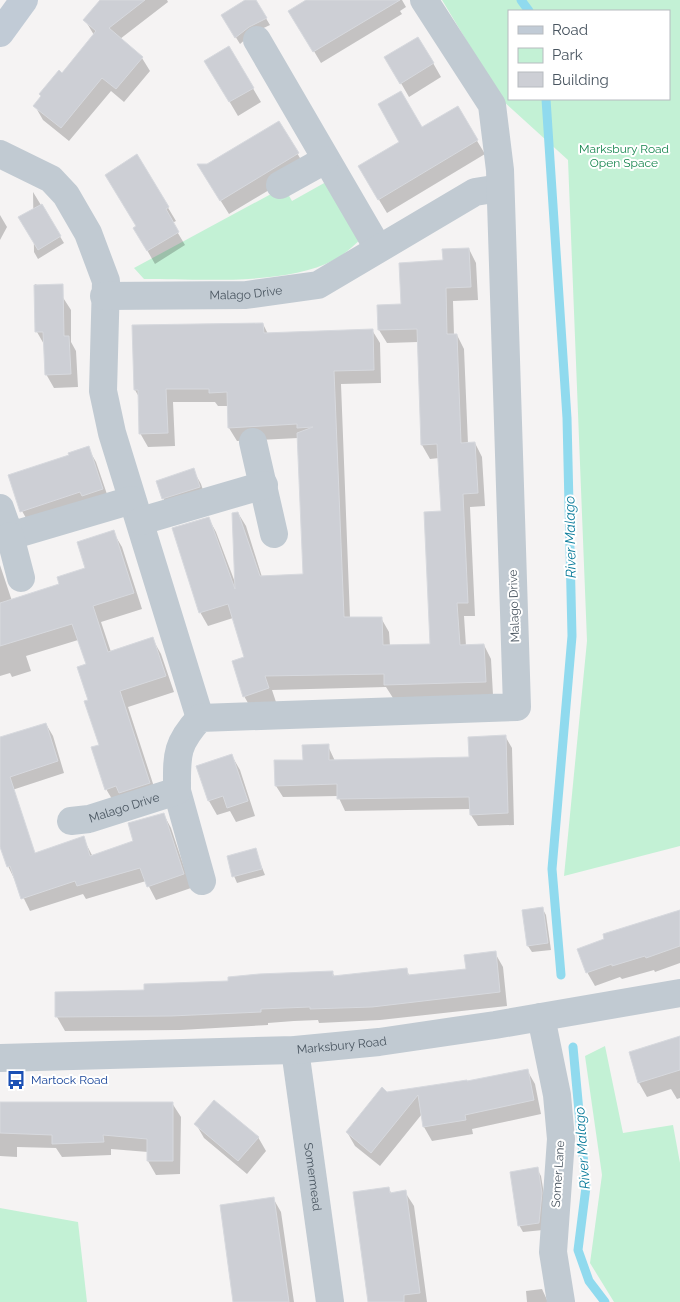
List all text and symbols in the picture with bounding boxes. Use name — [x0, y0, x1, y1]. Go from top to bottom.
legend — [508, 10, 670, 100]
text: Road — [552, 21, 588, 39]
text: Park — [552, 46, 583, 64]
text: Building — [552, 71, 609, 89]
park label: Marksbury Road Open Space — [579, 142, 669, 170]
street label: Malago Drive — [209, 283, 283, 302]
water label: River Malago — [561, 496, 579, 578]
street label: Malago Drive — [506, 569, 522, 643]
street label: Malago Drive — [87, 790, 161, 826]
street label: Marksbury Road — [296, 1034, 388, 1057]
bus stop icon: Martock Road — [5, 1069, 27, 1091]
place label: Martock Road — [31, 1073, 108, 1087]
water label: River Malago — [571, 1106, 593, 1190]
street label: Somer Lane — [549, 1140, 567, 1208]
street label: Somermead — [301, 1142, 324, 1212]

